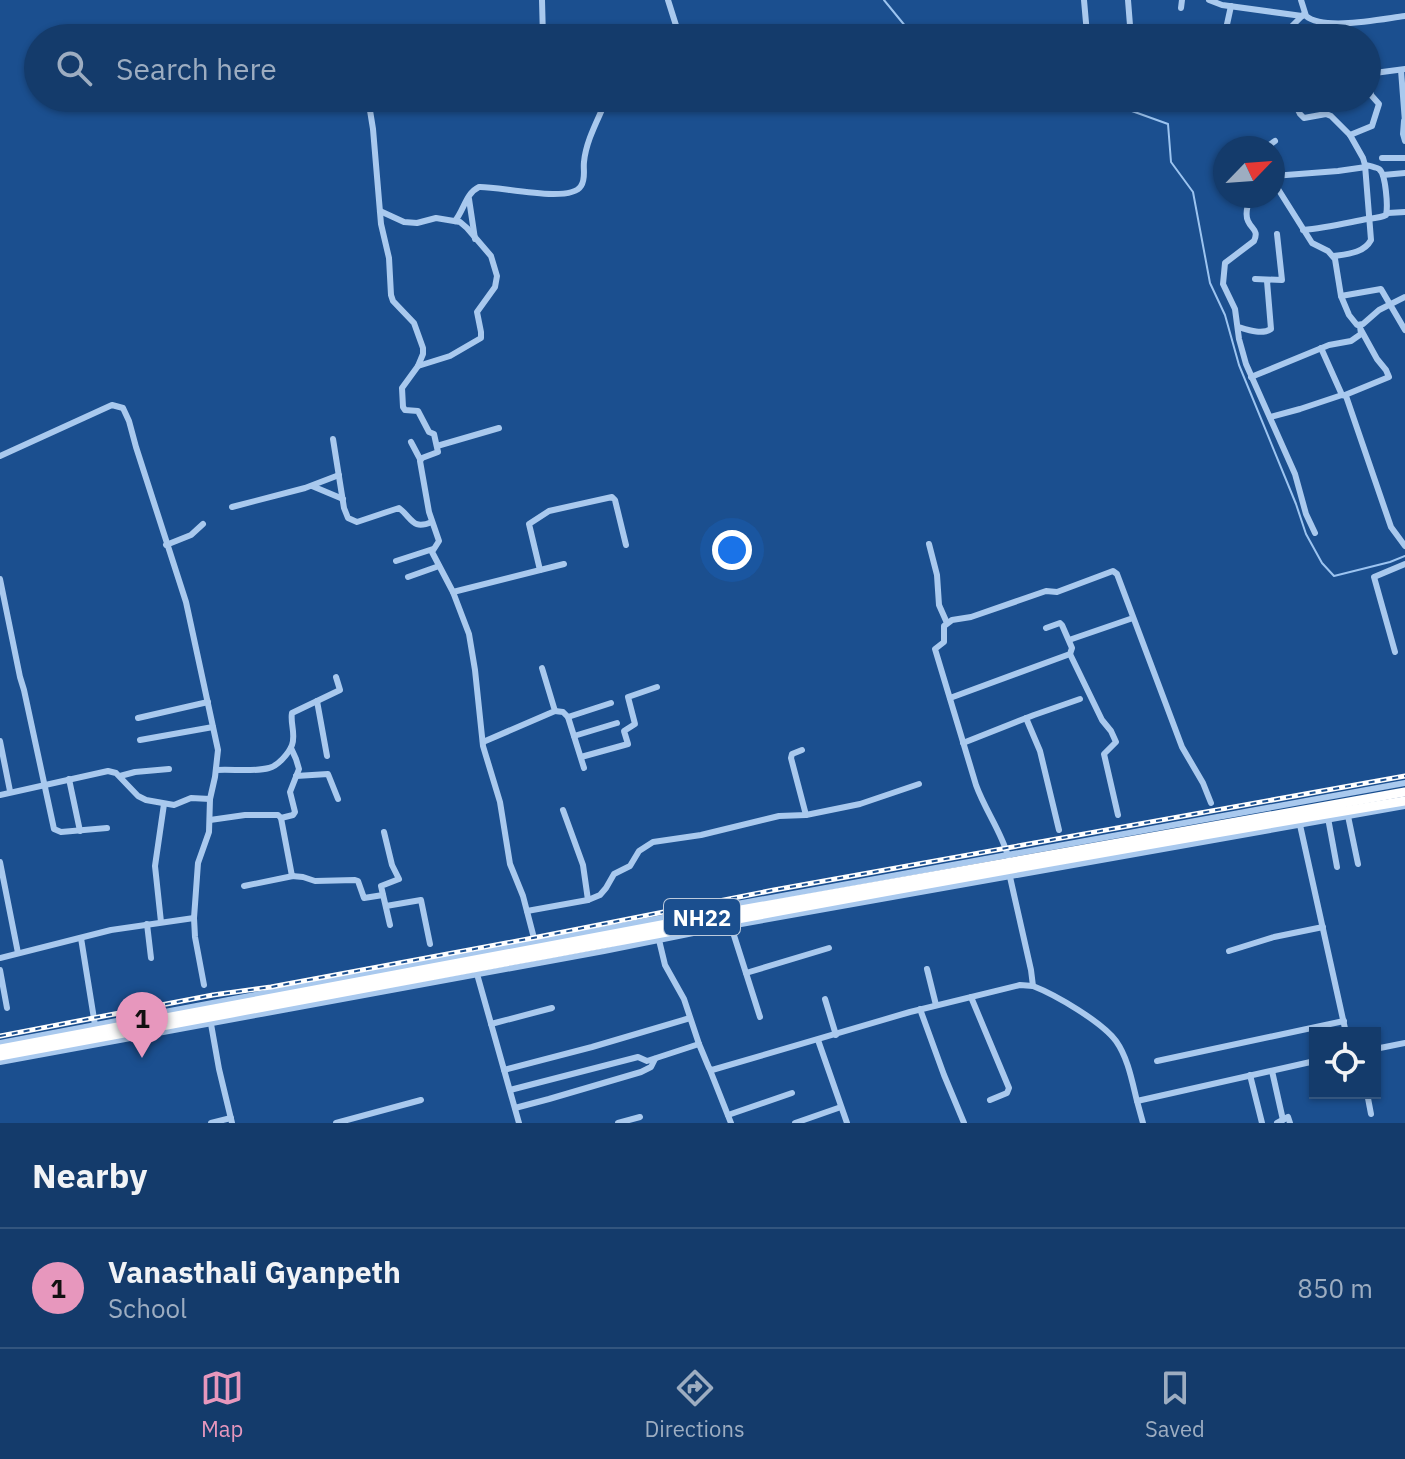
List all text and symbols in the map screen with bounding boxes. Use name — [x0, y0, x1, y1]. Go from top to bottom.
search box — [24, 24, 1381, 112]
icon: search — [52, 46, 96, 90]
text: Search here — [116, 49, 277, 88]
north arrow — [1213, 136, 1285, 208]
your location — [712, 530, 752, 570]
road number: NH22 — [664, 899, 740, 935]
pin: 1 — [116, 992, 168, 1058]
map controls — [1309, 1027, 1381, 1099]
button: locate — [1309, 1027, 1381, 1099]
text: Nearby — [32, 1153, 147, 1197]
text: Vanasthali Gyanpeth — [108, 1252, 401, 1291]
text: 1 — [50, 1271, 66, 1305]
text: 850 m — [1297, 1271, 1373, 1305]
text: School — [108, 1291, 187, 1325]
tab: Map — [200, 1366, 244, 1443]
tab: Directions — [645, 1366, 745, 1443]
tab: Saved — [1145, 1366, 1205, 1443]

